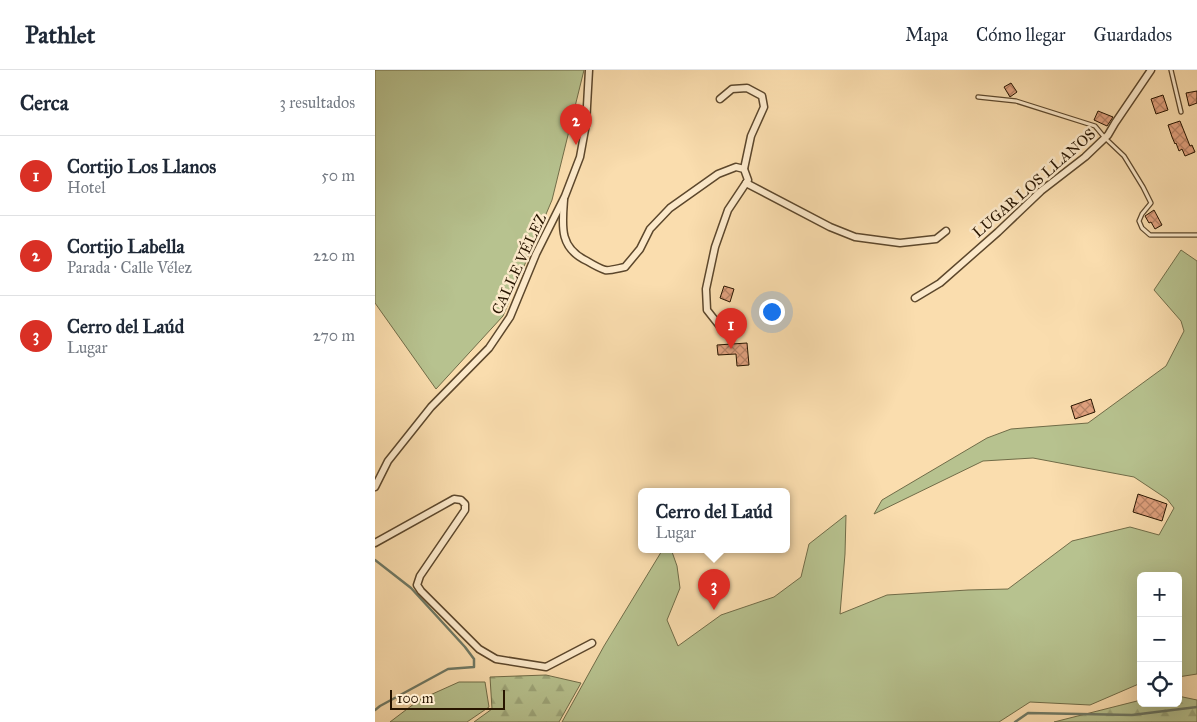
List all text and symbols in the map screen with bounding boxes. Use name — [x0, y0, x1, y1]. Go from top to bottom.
text: Pathlet — [25, 20, 95, 50]
text: Mapa — [905, 24, 948, 46]
text: Cómo llegar — [976, 24, 1066, 46]
text: Guardados — [1094, 24, 1172, 46]
text: Cerca — [20, 90, 69, 116]
text: 3 resultados — [280, 93, 355, 112]
pin: 2 — [560, 104, 592, 145]
street label: LUGAR LOS LLANOS — [969, 125, 1099, 241]
text: Cortijo Los Llanos — [67, 155, 216, 178]
text: 1 — [33, 166, 39, 185]
text: 50 m — [321, 166, 355, 185]
text: Hotel — [67, 178, 105, 197]
street label: CALLE VÉLEZ — [487, 210, 550, 317]
text: Cortijo Labella — [67, 235, 185, 258]
text: 2 — [32, 246, 40, 265]
text: 220 m — [313, 246, 355, 265]
text: Parada · Calle Vélez — [67, 258, 192, 277]
your location — [759, 299, 785, 325]
pin: 1 — [715, 308, 747, 349]
text: Cerro del Laúd — [67, 315, 184, 338]
text: 3 — [33, 326, 39, 345]
text: 270 m — [313, 326, 355, 345]
text: Lugar — [67, 338, 108, 357]
popup — [638, 488, 790, 553]
text: Cerro del Laúd — [655, 500, 773, 523]
text: Lugar — [655, 523, 696, 542]
pin: 3 — [698, 569, 730, 610]
map controls — [1137, 572, 1182, 707]
button: + — [1137, 572, 1182, 617]
button: − — [1137, 617, 1182, 662]
button: locate — [1137, 662, 1182, 707]
scale bar — [390, 687, 505, 710]
text: 100 m — [397, 690, 434, 707]

